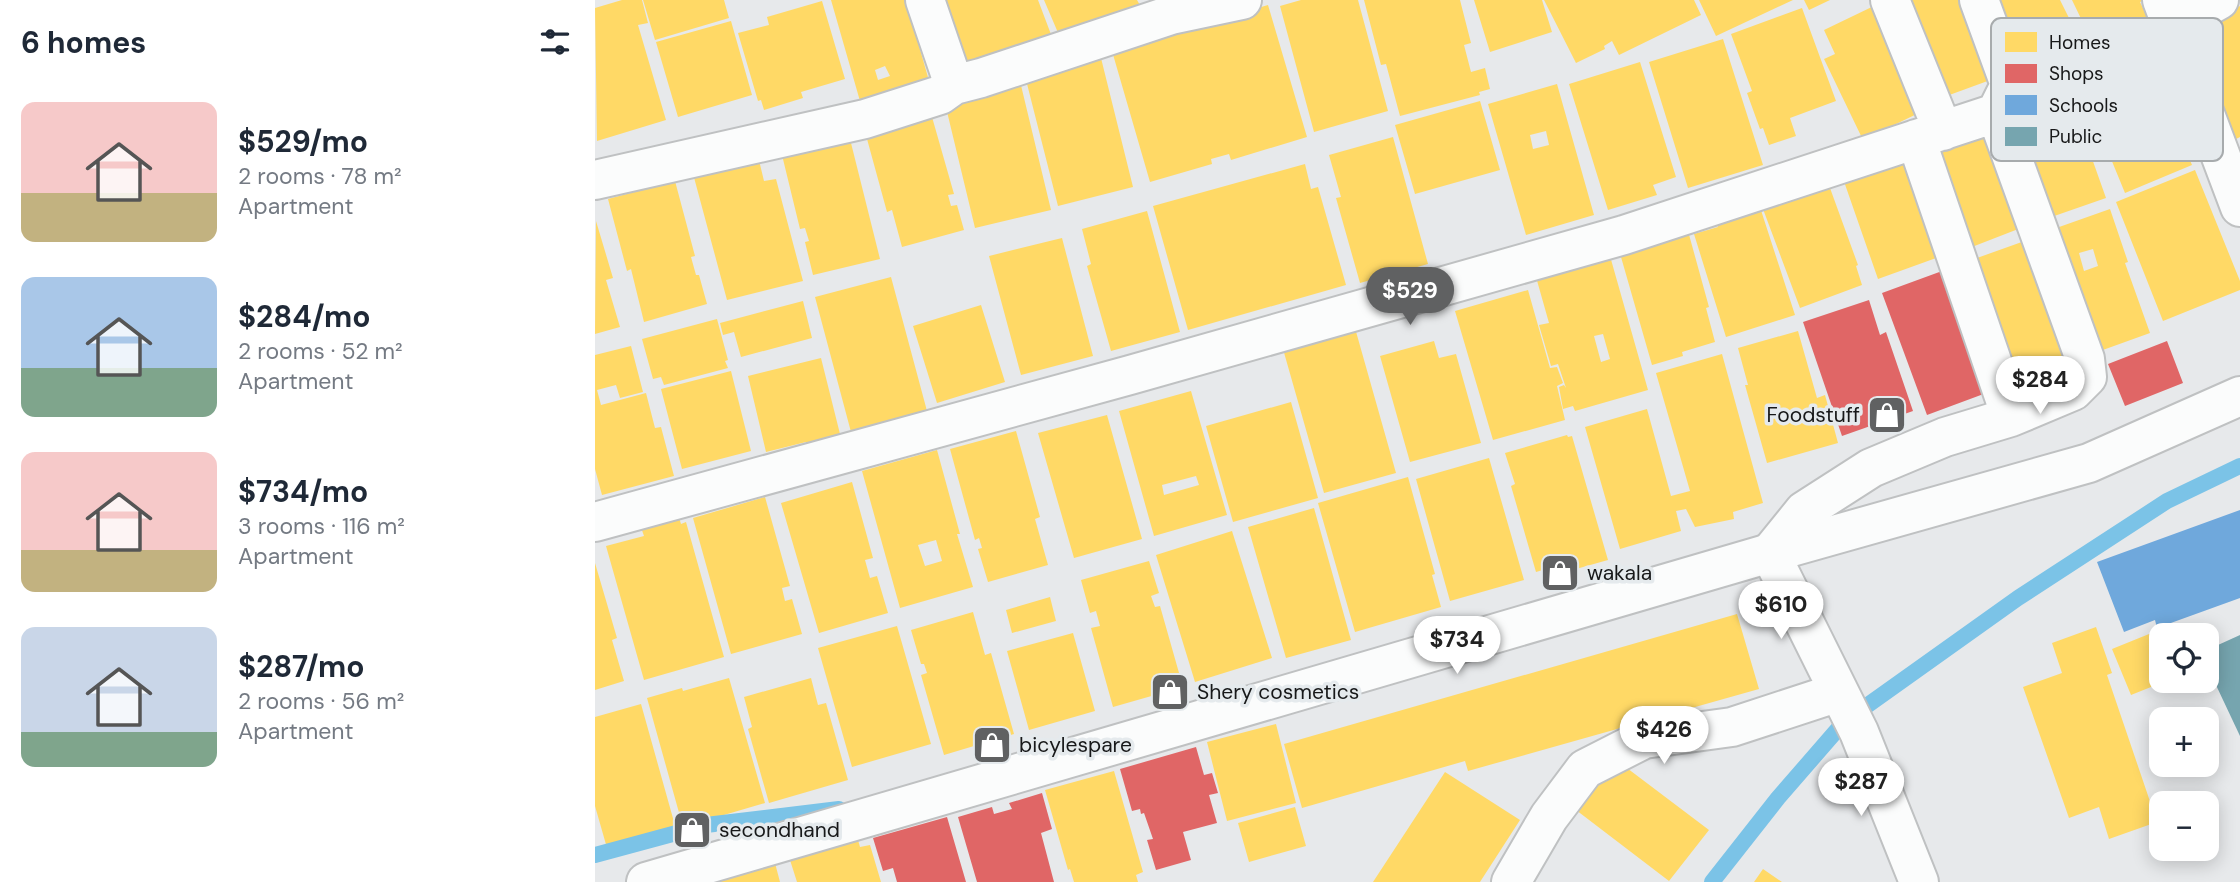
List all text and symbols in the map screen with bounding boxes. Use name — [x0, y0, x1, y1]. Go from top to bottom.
legend — [1991, 18, 2223, 161]
text: 6 homes — [21, 23, 146, 62]
icon: filters — [536, 23, 574, 61]
text: Homes — [2049, 30, 2110, 55]
text: Shops — [2049, 61, 2104, 86]
text: Schools — [2049, 93, 2118, 118]
text: $529/mo — [238, 122, 368, 161]
text: Public — [2049, 124, 2102, 149]
icon: home — [77, 130, 161, 214]
text: 2 rooms · 78 m² — [238, 161, 402, 191]
text: Apartment — [238, 191, 353, 221]
pin: $529 — [1369, 268, 1451, 327]
text: $529 — [1382, 275, 1438, 305]
text: $284/mo — [238, 297, 370, 336]
icon: home — [77, 305, 161, 389]
text: 2 rooms · 52 m² — [238, 336, 403, 366]
pin: $284 — [1999, 356, 2081, 416]
text: $284 — [2012, 364, 2068, 394]
text: Apartment — [238, 366, 353, 396]
shop icon: Foodstuff — [1866, 394, 1908, 436]
place label: Foodstuff — [1767, 401, 1860, 429]
text: $734/mo — [238, 472, 368, 511]
icon: home — [77, 480, 161, 564]
text: 3 rooms · 116 m² — [238, 511, 405, 541]
text: Apartment — [238, 541, 353, 571]
shop icon: wakala — [1539, 552, 1581, 594]
place label: wakala — [1587, 559, 1652, 587]
pin: $610 — [1740, 582, 1822, 641]
text: $610 — [1754, 589, 1808, 619]
pin: $734 — [1416, 616, 1498, 676]
map controls — [2149, 623, 2219, 861]
button: locate — [2149, 623, 2219, 693]
text: $734 — [1430, 624, 1484, 654]
text: $287/mo — [238, 647, 364, 686]
icon: home — [77, 655, 161, 739]
shop icon: Shery cosmetics — [1149, 671, 1191, 713]
place label: Shery cosmetics — [1197, 678, 1359, 706]
text: 2 rooms · 56 m² — [238, 686, 404, 716]
pin: $426 — [1623, 706, 1705, 766]
button: + — [2149, 707, 2219, 777]
text: $426 — [1636, 714, 1692, 744]
text: Apartment — [238, 716, 353, 746]
shop icon: bicylespare — [971, 724, 1013, 766]
place label: bicylespare — [1019, 731, 1132, 759]
pin: $287 — [1820, 758, 1902, 818]
text: $287 — [1834, 766, 1888, 796]
button: − — [2149, 791, 2219, 861]
shop icon: secondhand — [671, 809, 713, 851]
place label: secondhand — [719, 816, 840, 844]

